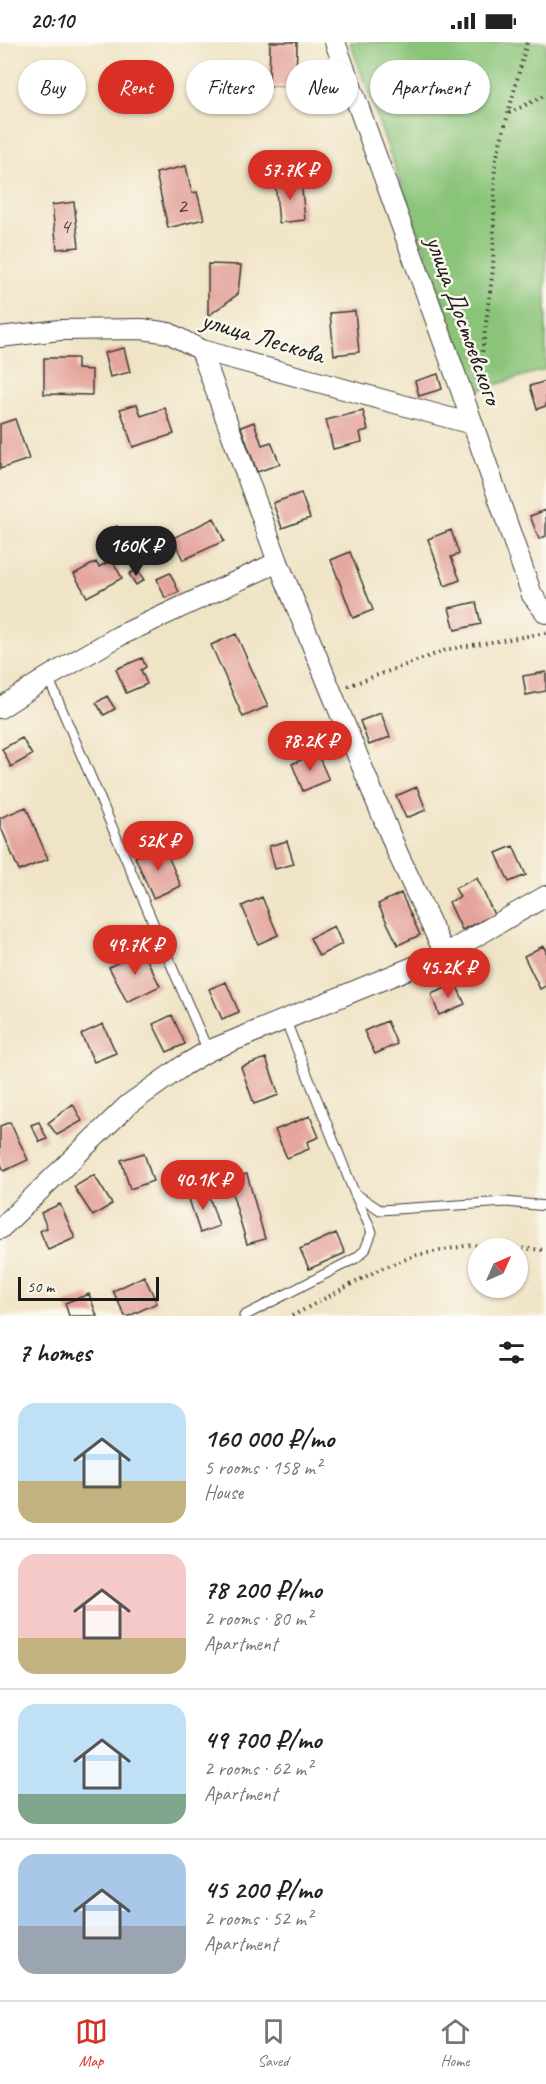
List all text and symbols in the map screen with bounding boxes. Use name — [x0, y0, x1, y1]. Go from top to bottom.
text: 20:10 — [30, 7, 74, 35]
chip: Buy — [18, 60, 86, 114]
chip: Rent — [98, 60, 174, 114]
chip: Filters — [186, 60, 274, 114]
chip: New — [286, 60, 358, 114]
chip: Apartment — [370, 60, 490, 114]
pin: 57.7K ₽ — [235, 150, 345, 201]
text: 57.7K ₽ — [262, 157, 318, 182]
house number: 2 — [177, 192, 189, 220]
house number: 4 — [60, 212, 72, 240]
street label: улица Достоевского — [418, 229, 511, 412]
street label: улица Лескова — [196, 302, 331, 372]
pin: 160K ₽ — [87, 526, 185, 577]
text: 160K ₽ — [110, 533, 162, 558]
pin: 78.2K ₽ — [255, 721, 365, 772]
text: 78.2K ₽ — [282, 728, 338, 753]
pin: 52K ₽ — [116, 821, 200, 872]
text: 52K ₽ — [136, 828, 180, 853]
pin: 49.7K ₽ — [80, 925, 190, 976]
text: 49.7K ₽ — [107, 932, 163, 957]
pin: 45.2K ₽ — [393, 948, 503, 999]
text: 45.2K ₽ — [420, 955, 476, 980]
pin: 40.1K ₽ — [148, 1160, 258, 1211]
text: 40.1K ₽ — [175, 1167, 231, 1192]
north arrow — [468, 1238, 528, 1298]
map controls — [468, 1238, 528, 1298]
scale bar — [18, 1274, 159, 1302]
text: 50 m — [27, 1277, 54, 1297]
text: 7 homes — [18, 1336, 91, 1369]
icon: filters — [495, 1336, 528, 1369]
text: 160 000 ₽/mo — [204, 1422, 334, 1455]
icon: home — [66, 1427, 138, 1499]
text: 5 rooms · 158 m² — [204, 1455, 321, 1480]
text: House — [204, 1480, 243, 1505]
text: 78 200 ₽/mo — [204, 1573, 322, 1606]
icon: home — [66, 1578, 138, 1650]
text: 2 rooms · 80 m² — [204, 1606, 312, 1631]
text: Apartment — [204, 1631, 277, 1656]
text: 49 700 ₽/mo — [204, 1723, 321, 1756]
icon: home — [66, 1728, 138, 1800]
text: 2 rooms · 62 m² — [204, 1756, 312, 1781]
text: Apartment — [204, 1781, 277, 1806]
text: 45 200 ₽/mo — [204, 1873, 321, 1906]
icon: home — [66, 1878, 138, 1950]
text: 2 rooms · 52 m² — [204, 1906, 312, 1931]
text: Apartment — [204, 1931, 277, 1956]
tab: Map — [75, 2015, 108, 2071]
tab: Saved — [257, 2015, 290, 2071]
tab: Home — [439, 2015, 472, 2071]

